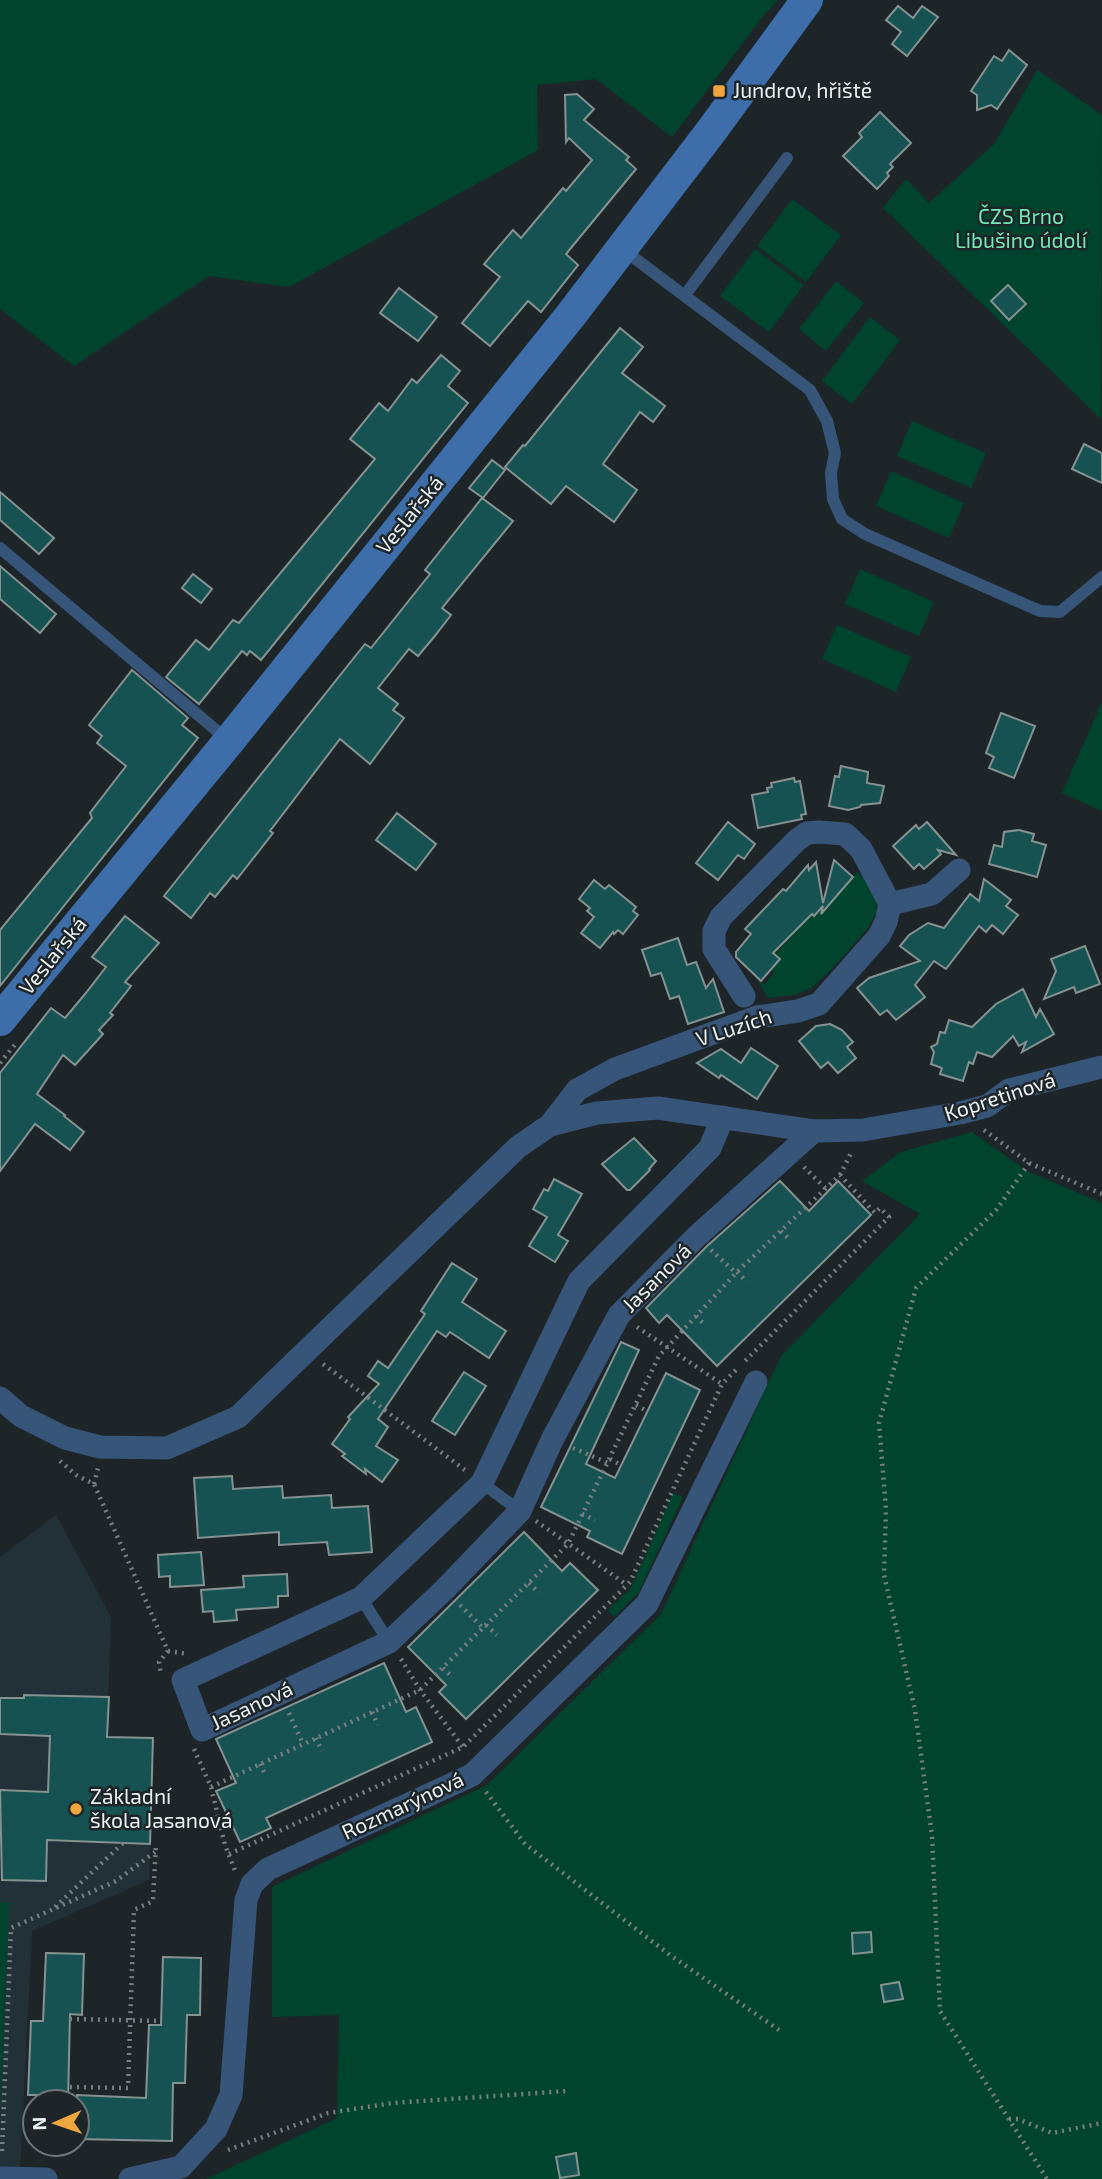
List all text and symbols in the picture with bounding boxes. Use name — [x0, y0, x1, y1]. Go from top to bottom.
place label: Jundrov, hřiště — [733, 77, 872, 102]
marker: Jundrov, hřiště — [711, 83, 727, 99]
park label: ČZS Brno Libušino údolí — [955, 203, 1088, 252]
street label: Veslařská — [370, 470, 448, 558]
street label: Veslařská — [13, 911, 91, 999]
street label: V Luzích — [693, 1003, 775, 1051]
street label: Kopretinová — [941, 1066, 1058, 1125]
street label: Jasanová — [616, 1237, 696, 1317]
street label: Jasanová — [206, 1675, 296, 1734]
street label: Rozmarýnová — [337, 1766, 467, 1844]
place label: Základní škola Jasanová — [90, 1783, 232, 1832]
marker: Základní škola Jasanová — [68, 1801, 84, 1817]
north arrow — [21, 2088, 91, 2158]
text: N — [27, 2116, 50, 2131]

